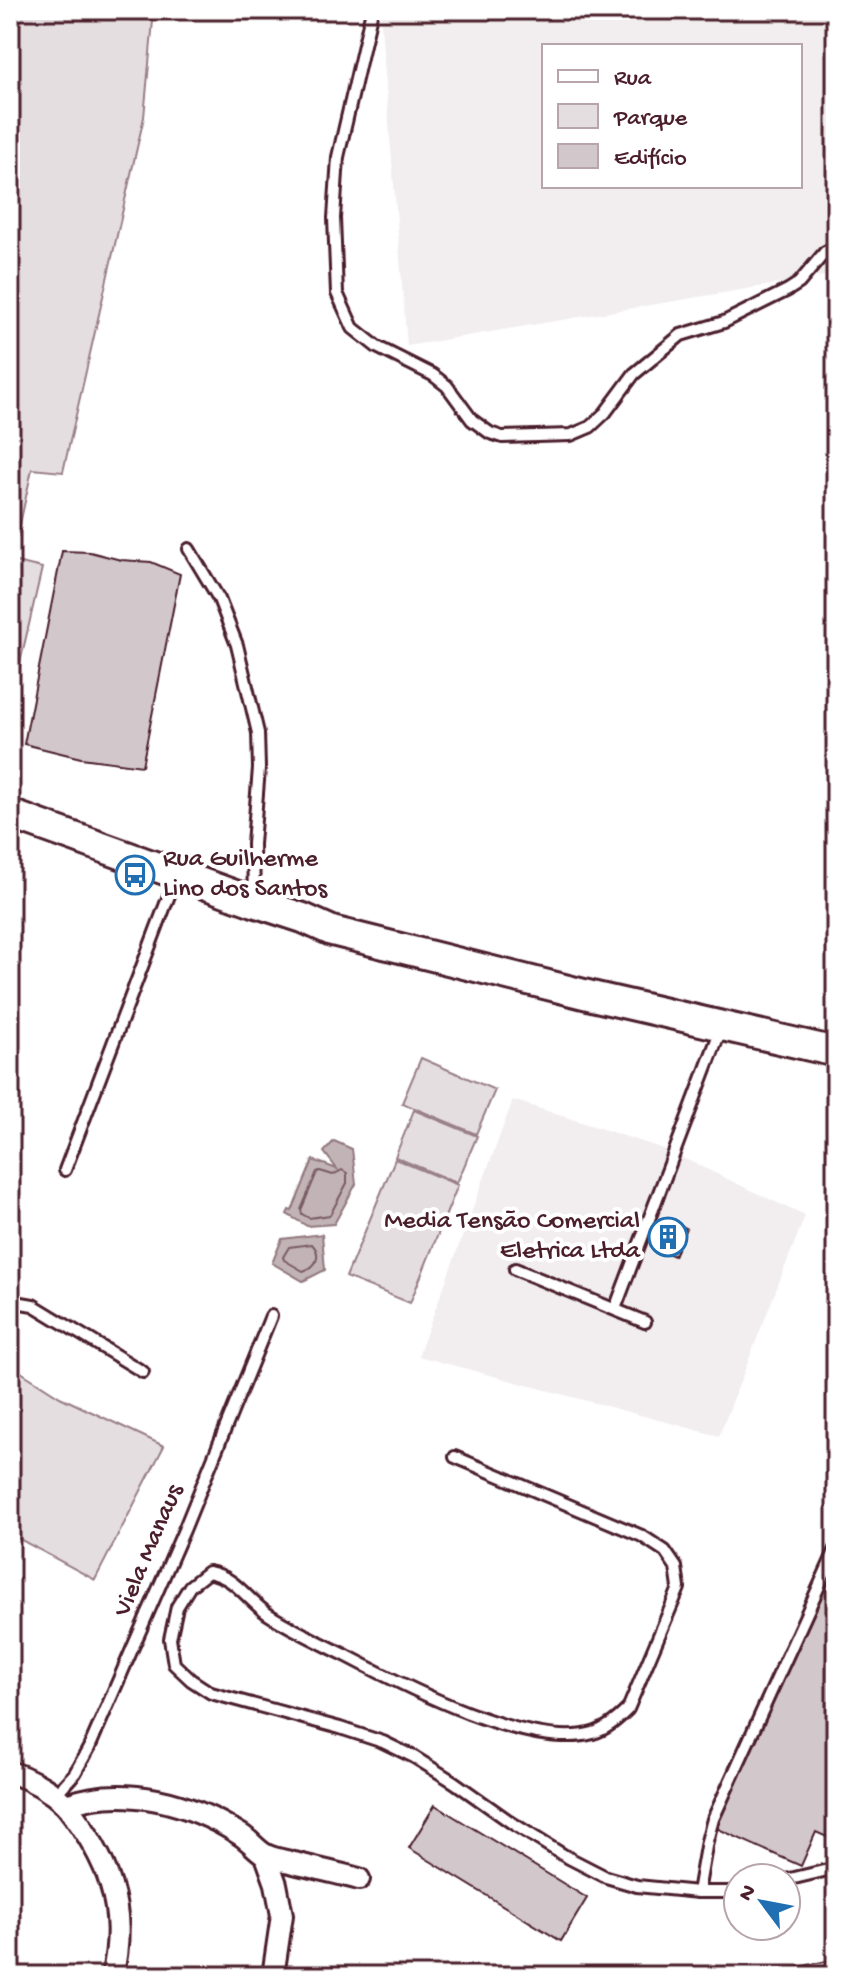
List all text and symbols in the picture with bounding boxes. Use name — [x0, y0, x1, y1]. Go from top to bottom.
legend — [542, 44, 802, 188]
text: Rua — [614, 65, 652, 94]
text: Parque — [613, 105, 688, 134]
text: Edifício — [614, 145, 687, 174]
place label: Rua Guilherme Lino dos Santos — [163, 845, 329, 906]
bus stop icon: Rua Guilherme Lino dos Santos — [114, 854, 156, 896]
place label: Media Tensão Comercial Eletrica Ltda — [384, 1207, 642, 1268]
building icon: Media Tensão Comercial Eletrica Ltda — [647, 1216, 689, 1258]
street label: Viela Manaus — [108, 1479, 192, 1623]
north arrow — [722, 1862, 802, 1942]
text: N — [734, 1881, 763, 1907]

